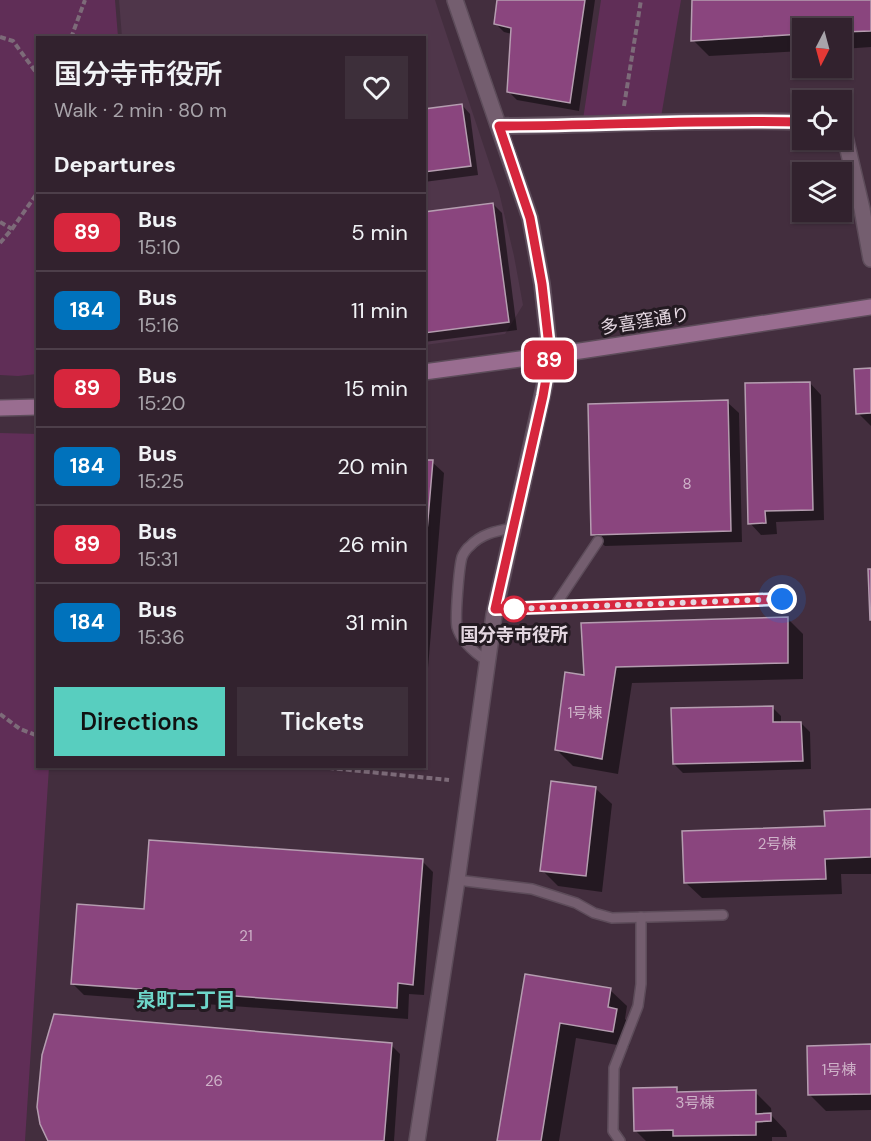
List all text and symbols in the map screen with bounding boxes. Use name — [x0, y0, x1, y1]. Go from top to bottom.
north arrow — [792, 18, 852, 78]
map controls — [792, 18, 852, 222]
text: 国分寺市役所 — [54, 56, 222, 93]
button: heart — [345, 56, 408, 119]
button: locate — [792, 90, 852, 150]
text: Walk · 2 min · 80 m — [54, 97, 227, 123]
text: Departures — [54, 150, 176, 179]
button: layers — [792, 162, 852, 222]
text: Bus — [138, 205, 177, 234]
text: 89 — [74, 218, 100, 246]
text: 5 min — [351, 218, 408, 247]
text: 15:10 — [138, 234, 180, 260]
text: Bus — [138, 283, 177, 312]
text: 184 — [70, 296, 104, 324]
text: 11 min — [351, 296, 408, 325]
street label: 多喜窪通り — [599, 302, 691, 340]
text: 15:16 — [138, 312, 179, 338]
line badge: 89 — [522, 340, 576, 380]
text: 89 — [536, 346, 562, 374]
text: Bus — [138, 361, 177, 390]
text: 89 — [74, 374, 100, 402]
text: 15 min — [344, 374, 408, 403]
text: 15:20 — [138, 390, 185, 416]
text: Bus — [138, 439, 177, 468]
text: 184 — [70, 452, 104, 480]
text: 20 min — [337, 452, 408, 481]
text: 15:25 — [138, 468, 184, 494]
house number: 8 — [682, 474, 692, 494]
text: Bus — [138, 517, 177, 546]
text: 89 — [74, 530, 100, 558]
text: 26 min — [338, 530, 408, 559]
text: 15:31 — [138, 546, 178, 572]
your location — [767, 584, 797, 614]
text: Bus — [138, 595, 177, 624]
marker: 国分寺市役所 — [501, 596, 527, 622]
text: 184 — [70, 608, 104, 636]
text: 31 min — [345, 608, 408, 637]
place label: 国分寺市役所 — [460, 623, 568, 647]
text: 15:36 — [138, 624, 185, 650]
button: Directions — [54, 687, 225, 756]
button: Tickets — [237, 687, 408, 756]
house number: 1号棟 — [568, 703, 602, 723]
house number: 2号棟 — [758, 834, 796, 854]
house number: 21 — [239, 926, 253, 946]
district label: 泉町二丁目 — [136, 987, 236, 1013]
house number: 1号棟 — [822, 1060, 856, 1080]
house number: 26 — [205, 1071, 223, 1091]
house number: 3号棟 — [676, 1093, 714, 1113]

